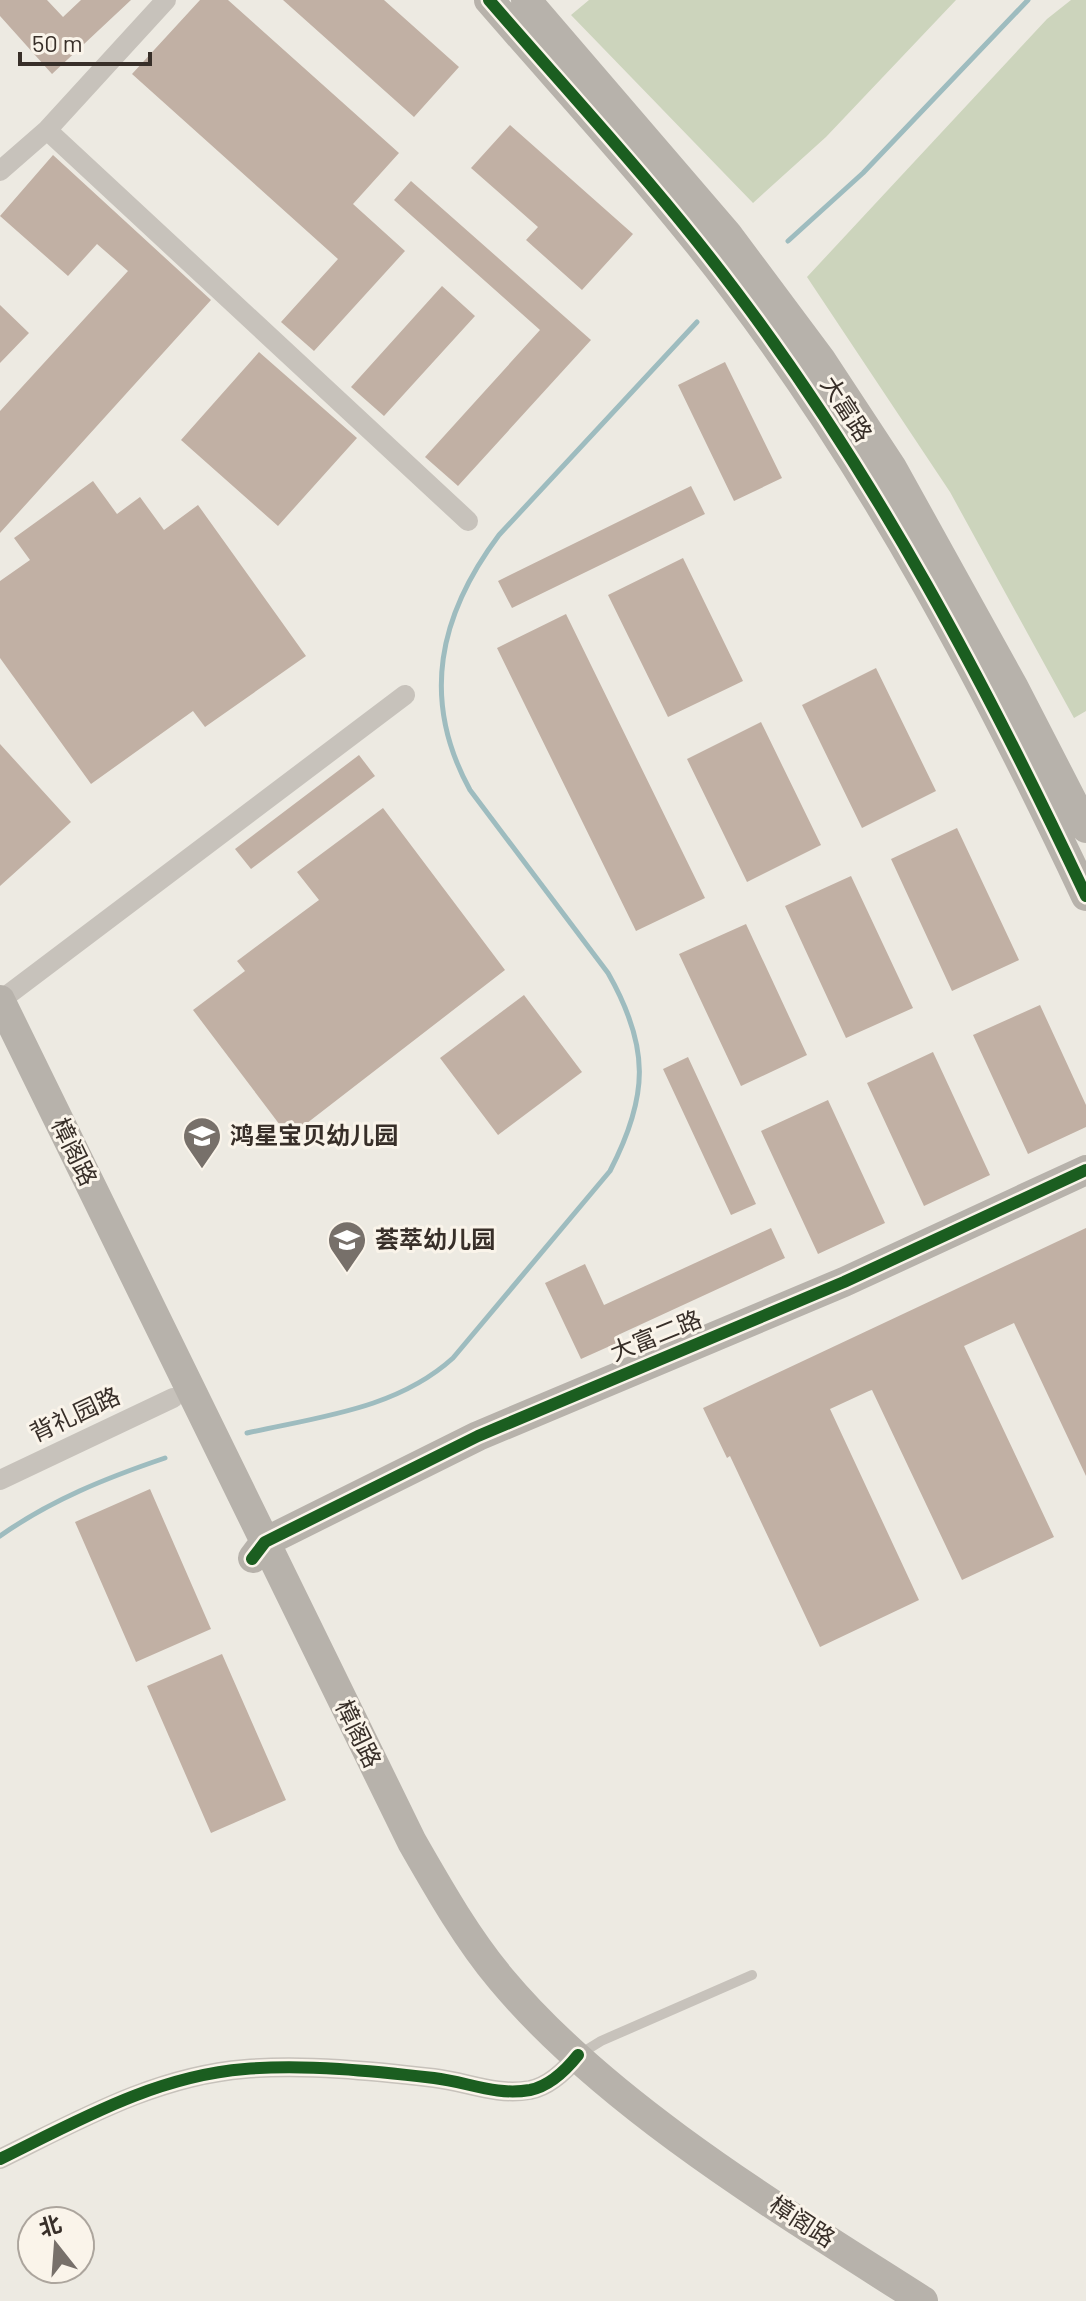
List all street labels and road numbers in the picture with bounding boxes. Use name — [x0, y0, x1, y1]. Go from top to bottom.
street label: 大富路 — [815, 370, 879, 446]
street label: 樟阁路 — [47, 1113, 104, 1190]
street label: 大富二路 — [606, 1303, 705, 1366]
street label: 背礼园路 — [25, 1380, 124, 1447]
street label: 樟阁路 — [331, 1695, 388, 1772]
street label: 樟阁路 — [765, 2189, 841, 2253]

